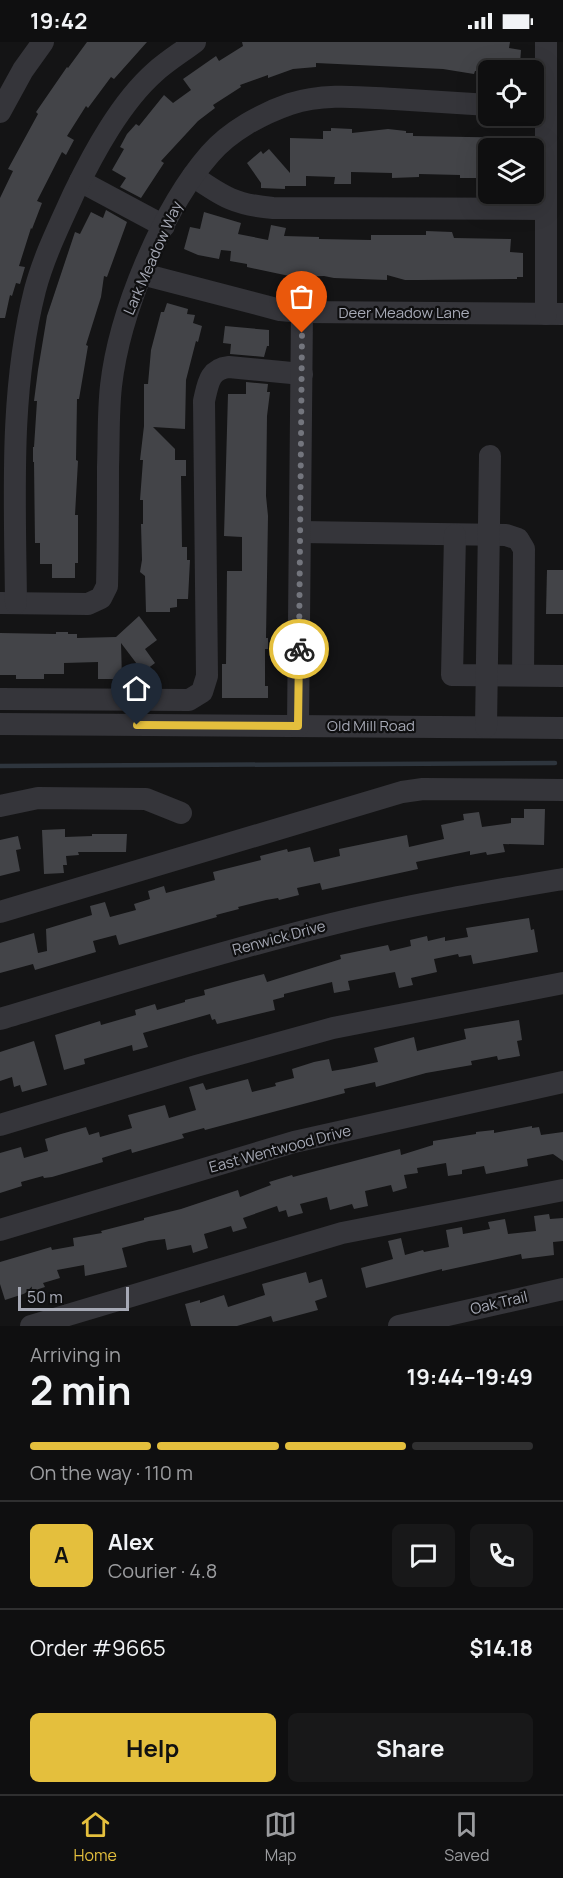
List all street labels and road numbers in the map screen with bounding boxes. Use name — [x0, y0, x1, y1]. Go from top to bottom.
street label: Lark Meadow Way — [118, 197, 187, 318]
street label: Deer Meadow Lane — [338, 302, 470, 323]
street label: Old Mill Road — [327, 715, 415, 736]
street label: Renwick Drive — [230, 915, 328, 960]
street label: East Wentwood Drive — [207, 1119, 353, 1178]
street label: Oak Trail — [468, 1286, 530, 1319]

